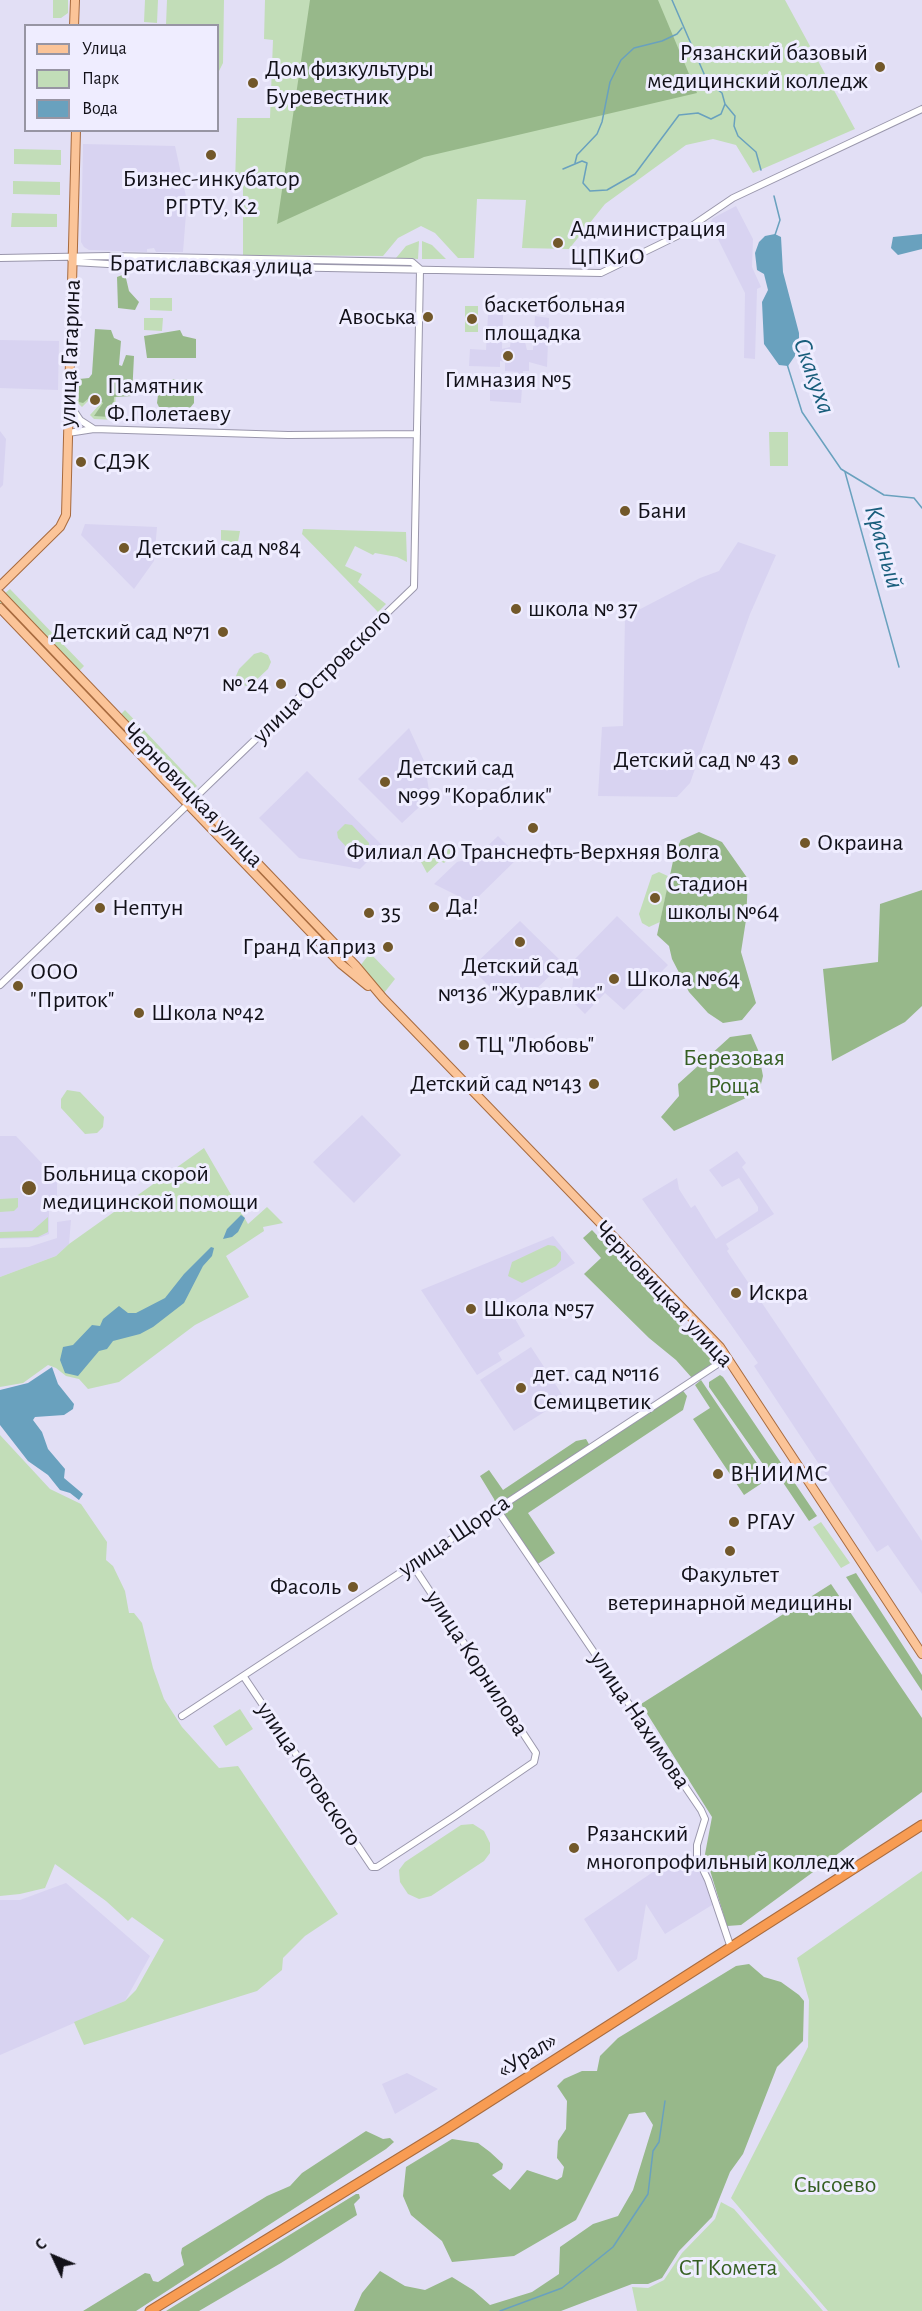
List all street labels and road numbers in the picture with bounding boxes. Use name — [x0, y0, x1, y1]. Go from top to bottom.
street label: Братиславская улица — [109, 249, 313, 281]
street label: улица Гагарина — [53, 279, 87, 427]
street label: улица Островского — [247, 603, 397, 749]
street label: Черновицкая улица — [116, 716, 270, 874]
street label: Черновицкая улица — [589, 1215, 739, 1373]
street label: улица Щорса — [393, 1488, 515, 1584]
street label: улица Корнилова — [419, 1585, 535, 1741]
street label: улица Нахимова — [583, 1646, 697, 1794]
street label: улица Котовского — [250, 1696, 368, 1852]
street label: «Урал» — [492, 2025, 562, 2085]

